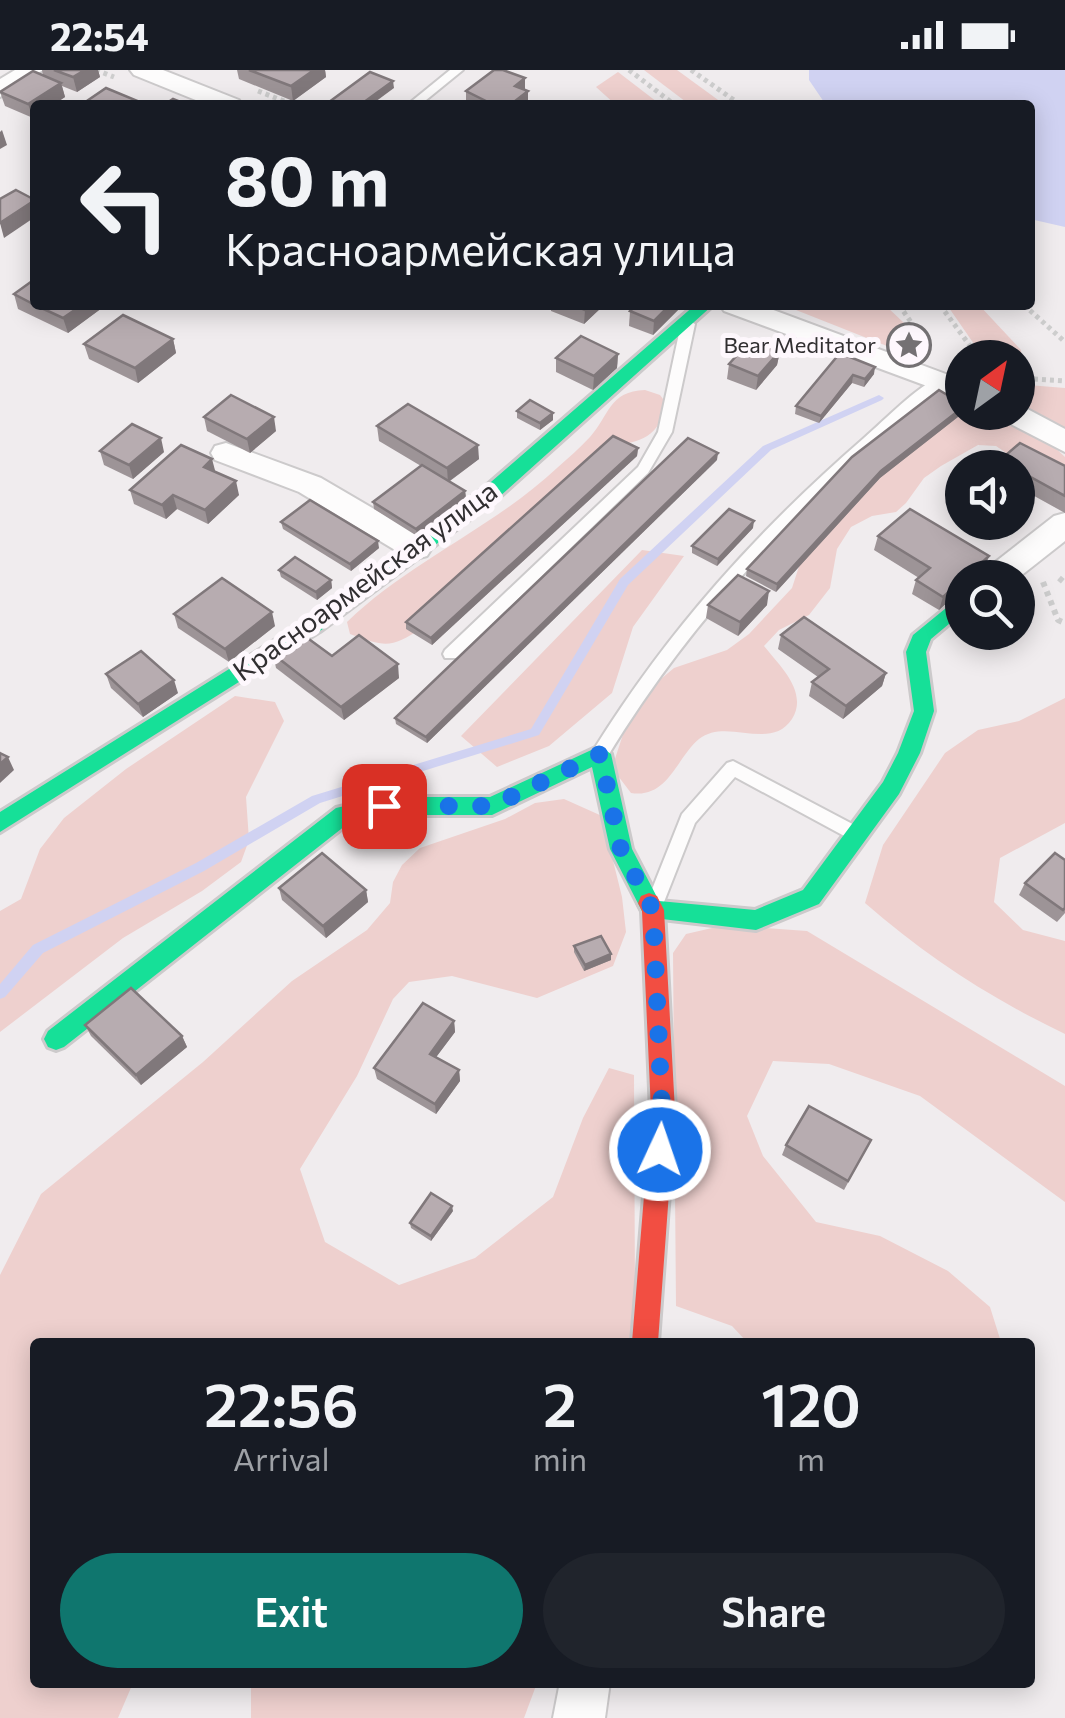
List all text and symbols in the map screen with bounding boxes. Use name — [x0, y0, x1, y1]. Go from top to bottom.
text: 22:54 — [50, 12, 149, 59]
text: 80 m — [225, 135, 389, 220]
icon: left — [60, 140, 190, 270]
text: Красноармейская улица — [225, 220, 736, 275]
place icon: Bear Meditator — [886, 322, 932, 368]
place label: Bear Meditator — [723, 331, 876, 358]
north arrow — [945, 340, 1035, 430]
map controls — [945, 340, 1035, 650]
button: sound — [945, 450, 1035, 540]
street label: Красноармейская улица — [226, 473, 503, 687]
button: search — [945, 560, 1035, 650]
pin — [342, 764, 427, 849]
icon: arrive — [357, 779, 412, 834]
position arrow — [608, 1098, 712, 1202]
text: 22:56 — [204, 1366, 359, 1439]
text: 2 — [543, 1366, 577, 1439]
text: 120 — [761, 1366, 861, 1439]
text: Arrival — [233, 1438, 330, 1478]
text: min — [533, 1438, 587, 1478]
text: m — [797, 1438, 825, 1478]
button: Exit — [60, 1553, 523, 1668]
button: Share — [543, 1553, 1005, 1668]

